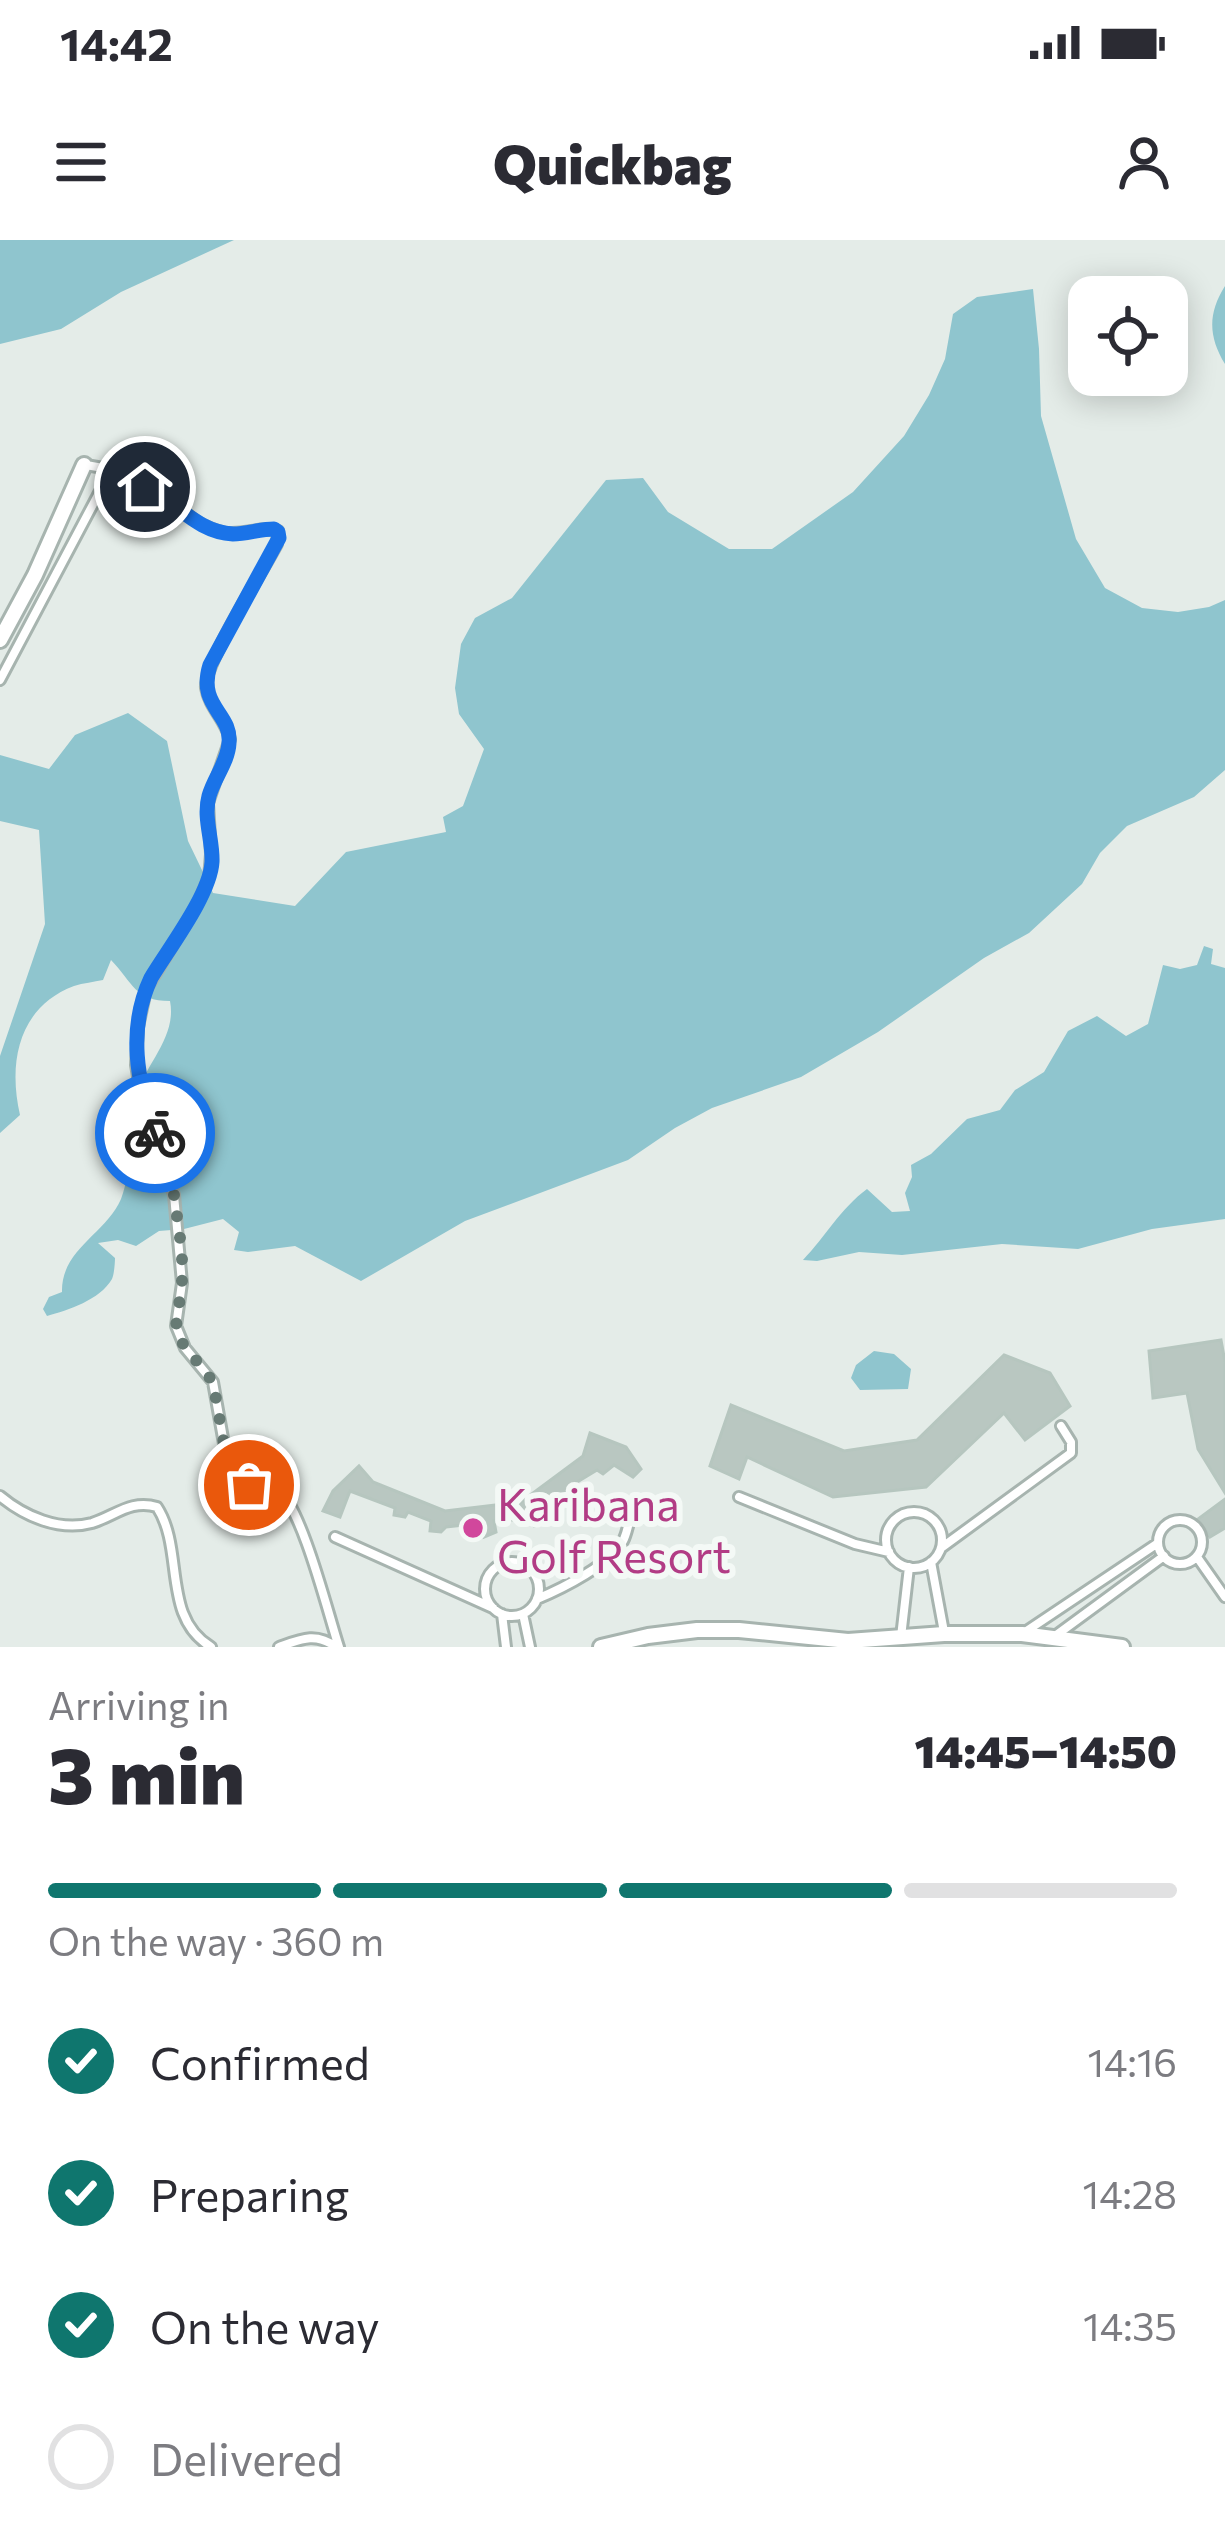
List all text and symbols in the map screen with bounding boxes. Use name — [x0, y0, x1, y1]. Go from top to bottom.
text: 14:42 — [60, 15, 173, 70]
icon: menu — [48, 129, 114, 195]
text: Quickbag — [493, 129, 732, 195]
icon: person — [1111, 129, 1177, 195]
map controls — [1068, 276, 1188, 396]
button: locate — [1068, 276, 1188, 396]
pin — [94, 436, 196, 538]
icon: home — [112, 454, 178, 520]
courier — [95, 1073, 215, 1193]
icon: bike — [122, 1100, 188, 1166]
pin — [198, 1434, 300, 1536]
icon: bag — [216, 1452, 282, 1518]
place label: Karibana Golf Resort — [497, 1475, 731, 1582]
marker: Karibana Golf Resort — [460, 1515, 486, 1541]
text: Arriving in — [48, 1680, 229, 1728]
text: 14:45–14:50 — [915, 1722, 1177, 1777]
text: 3 min — [48, 1725, 245, 1820]
text: On the way · 360 m — [48, 1916, 384, 1964]
icon: check — [48, 2028, 114, 2094]
text: Confirmed — [150, 2034, 370, 2089]
text: 14:16 — [1087, 2037, 1177, 2085]
icon: check — [48, 2160, 114, 2226]
text: Preparing — [150, 2166, 349, 2221]
text: 14:28 — [1083, 2169, 1177, 2217]
icon: check — [48, 2292, 114, 2358]
text: On the way — [150, 2298, 380, 2353]
text: 14:35 — [1083, 2301, 1177, 2349]
text: Delivered — [150, 2430, 343, 2485]

